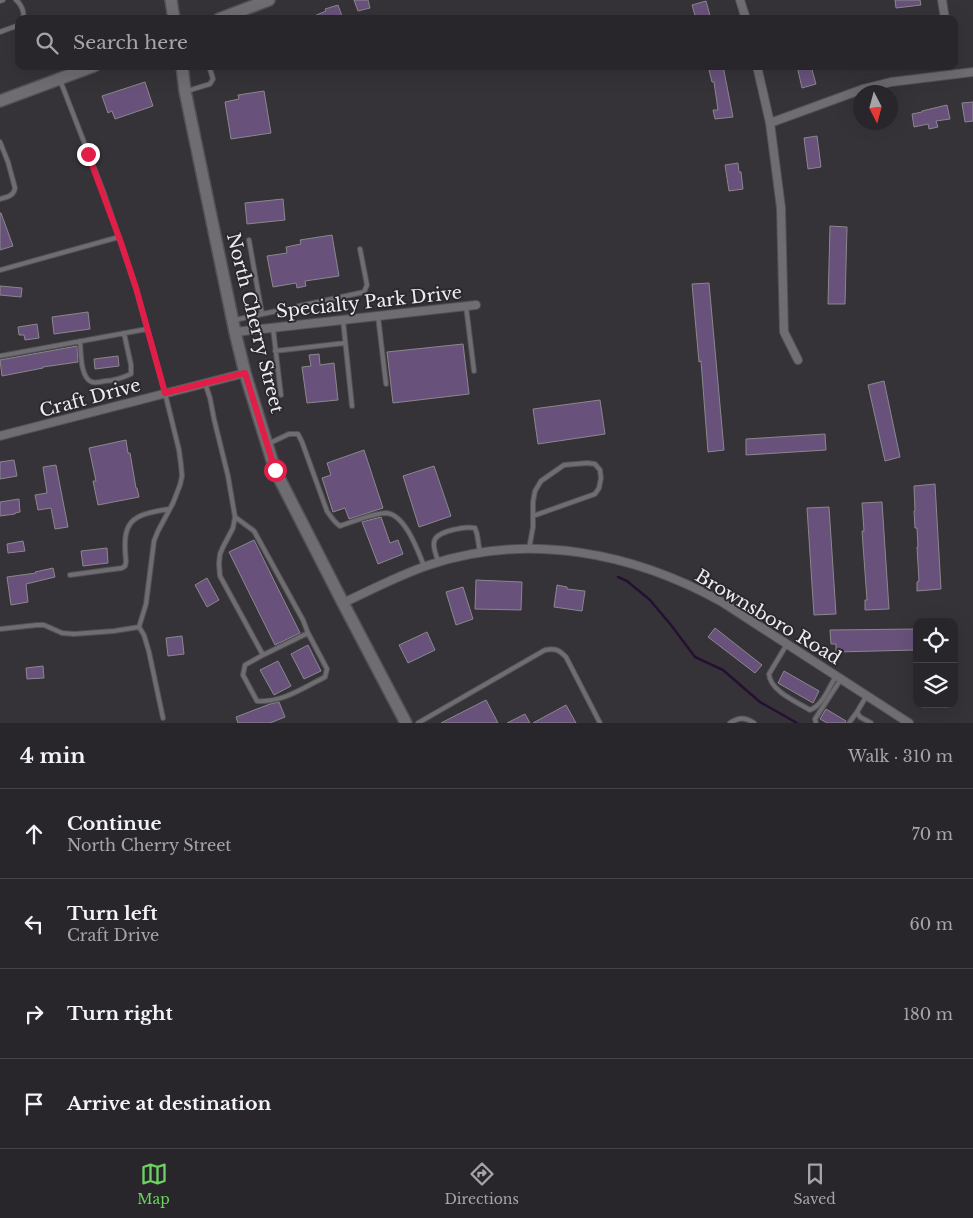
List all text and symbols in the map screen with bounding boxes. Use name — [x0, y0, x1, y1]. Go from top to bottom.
search box — [15, 15, 958, 70]
icon: search — [33, 29, 61, 57]
text: Search here — [73, 31, 188, 54]
north arrow — [853, 85, 898, 130]
route end — [77, 143, 100, 166]
street label: North Cherry Street — [222, 231, 288, 416]
street label: Specialty Park Drive — [275, 281, 463, 323]
street label: Craft Drive — [37, 374, 143, 422]
route start — [264, 459, 287, 482]
street label: Brownsboro Road — [691, 565, 845, 669]
map controls — [913, 618, 958, 708]
button: locate — [913, 618, 958, 663]
button: layers — [913, 663, 958, 708]
text: 4 min — [20, 743, 86, 769]
text: Walk · 310 m — [848, 746, 953, 766]
text: Continue — [67, 812, 162, 835]
icon: ahead — [20, 820, 48, 848]
text: 70 m — [912, 824, 953, 844]
text: North Cherry Street — [67, 835, 231, 855]
text: Turn left — [67, 902, 158, 925]
icon: left — [20, 910, 48, 938]
text: 60 m — [910, 914, 953, 934]
text: Craft Drive — [67, 925, 159, 945]
icon: right — [20, 1000, 48, 1028]
text: Turn right — [67, 1002, 173, 1025]
text: 180 m — [903, 1004, 953, 1024]
icon: arrive — [20, 1090, 48, 1118]
text: Arrive at destination — [67, 1092, 271, 1115]
tab: Map — [137, 1160, 170, 1208]
tab: Directions — [444, 1160, 519, 1208]
tab: Saved — [793, 1160, 836, 1208]

